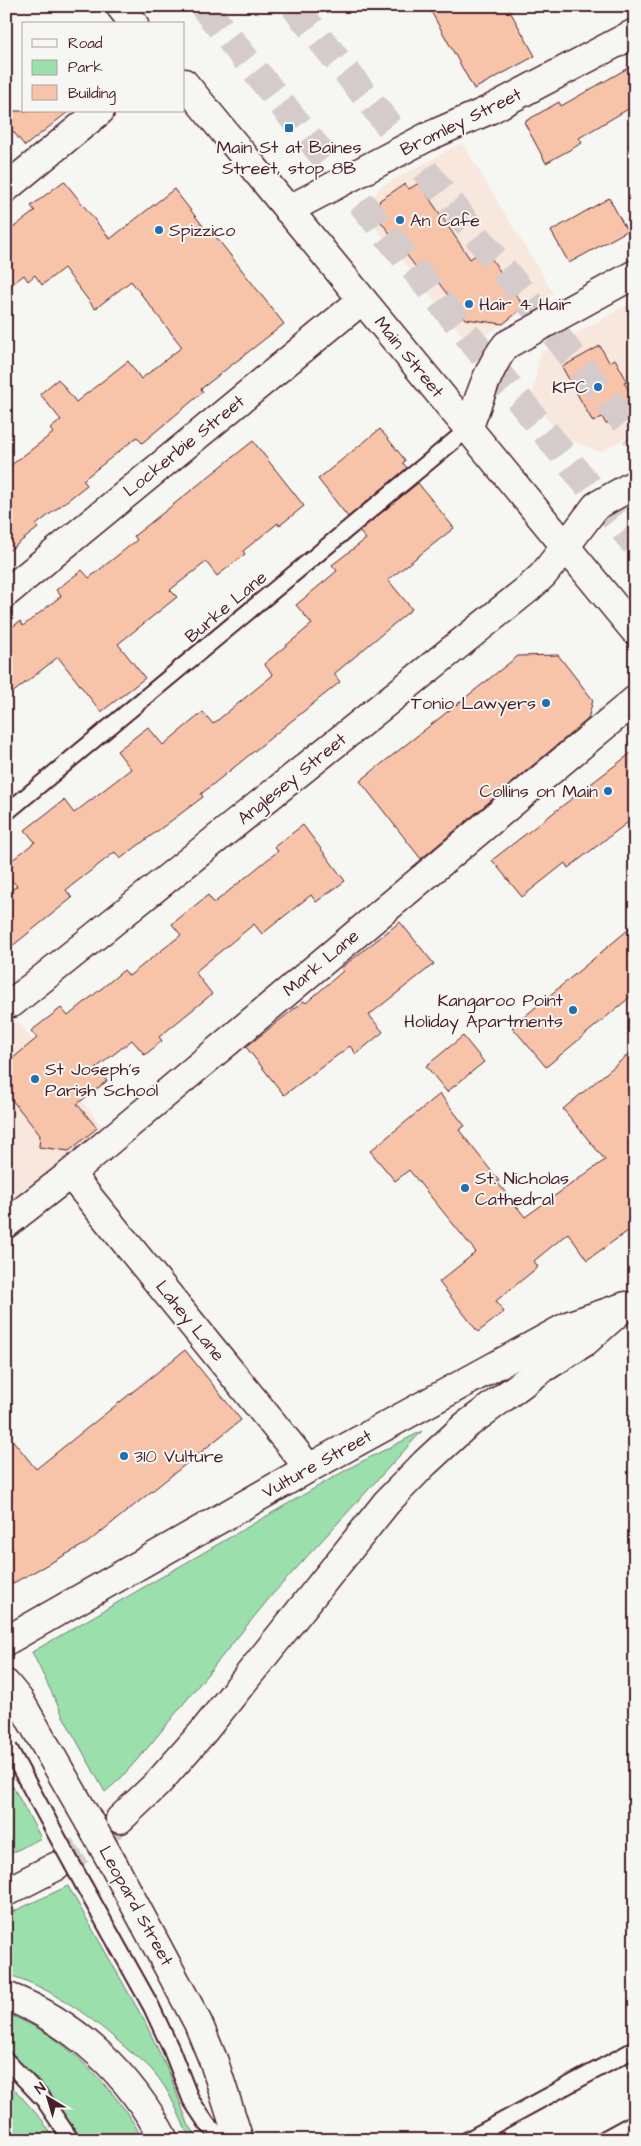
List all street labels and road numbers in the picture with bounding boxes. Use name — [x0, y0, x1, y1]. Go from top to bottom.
street label: Bromley Street — [396, 82, 527, 163]
street label: Main Street — [368, 311, 450, 404]
street label: Lockerbie Street — [118, 389, 251, 503]
street label: Burke Lane — [180, 565, 273, 649]
street label: Anglesey Street — [232, 727, 353, 832]
street label: Mark Lane — [277, 923, 365, 1002]
street label: Lahey Lane — [149, 1275, 231, 1368]
street label: Vulture Street — [258, 1423, 377, 1505]
street label: Leopard Street — [93, 1842, 180, 1971]

